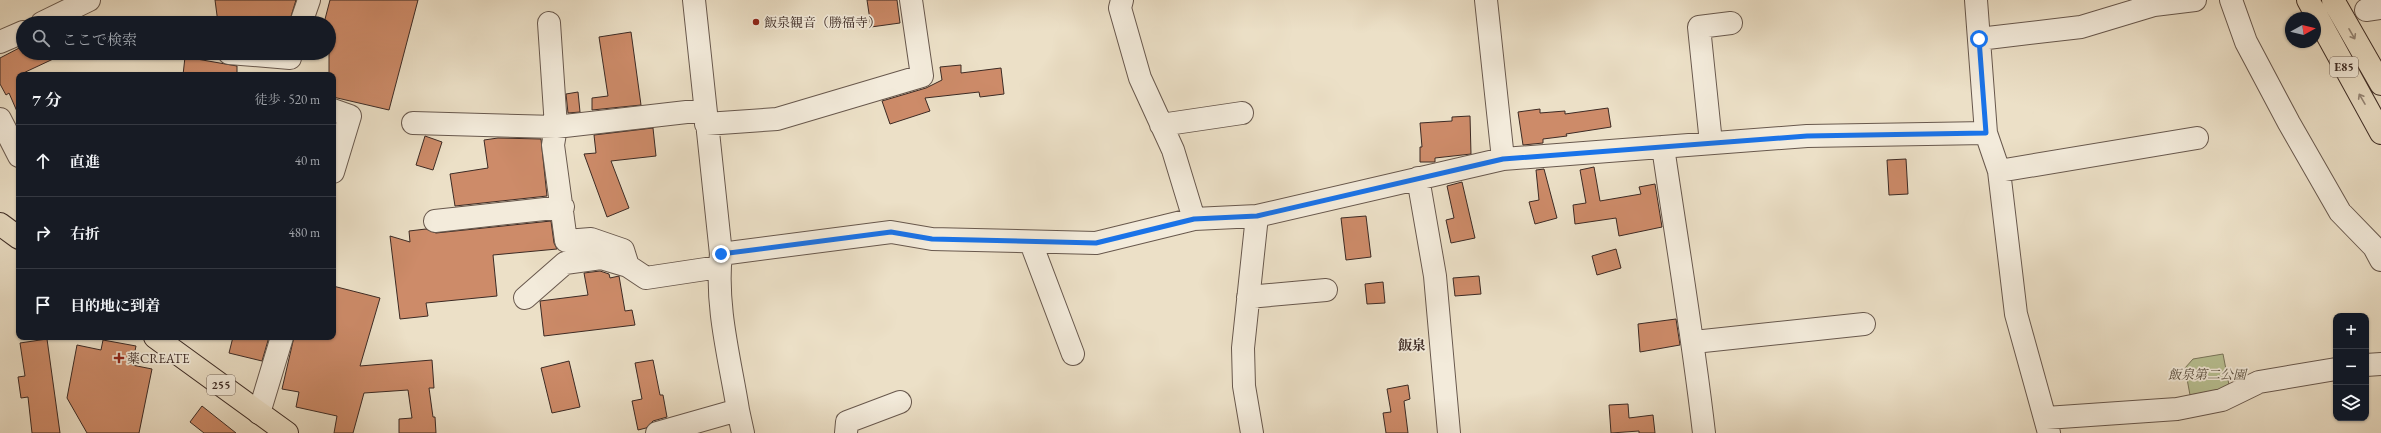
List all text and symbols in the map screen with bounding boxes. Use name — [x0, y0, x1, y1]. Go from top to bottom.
north arrow — [2285, 12, 2321, 48]
place label: 飯泉観音（勝福寺） — [764, 14, 881, 31]
search box — [16, 16, 336, 60]
marker: 飯泉観音（勝福寺） — [751, 17, 761, 27]
icon: search — [30, 27, 52, 49]
one-way arrow — [2349, 28, 2357, 40]
text: ここで検索 — [62, 30, 137, 49]
route start — [1970, 30, 1988, 48]
road number: E85 — [2330, 57, 2358, 77]
text: 7 分 — [32, 89, 62, 111]
text: 徒歩 · 520 m — [255, 91, 320, 108]
one-way arrow — [2357, 93, 2365, 105]
icon: ahead — [32, 150, 54, 172]
text: 直進 — [70, 152, 100, 171]
text: 40 m — [295, 152, 320, 169]
icon: right — [32, 222, 54, 244]
text: 右折 — [70, 224, 100, 243]
text: 480 m — [289, 224, 320, 241]
route end — [712, 245, 730, 263]
icon: arrive — [32, 294, 54, 316]
text: 目的地に到着 — [70, 296, 160, 315]
map controls — [2333, 313, 2369, 421]
button: + — [2333, 313, 2369, 349]
district label: 飯泉 — [1398, 336, 1426, 354]
button: − — [2333, 349, 2369, 385]
place label: 薬CREATE — [127, 350, 190, 367]
marker: 薬CREATE — [114, 353, 124, 363]
park label: 飯泉第二公園 — [2168, 366, 2248, 383]
road number: 255 — [207, 375, 235, 395]
button: layers — [2333, 385, 2369, 421]

